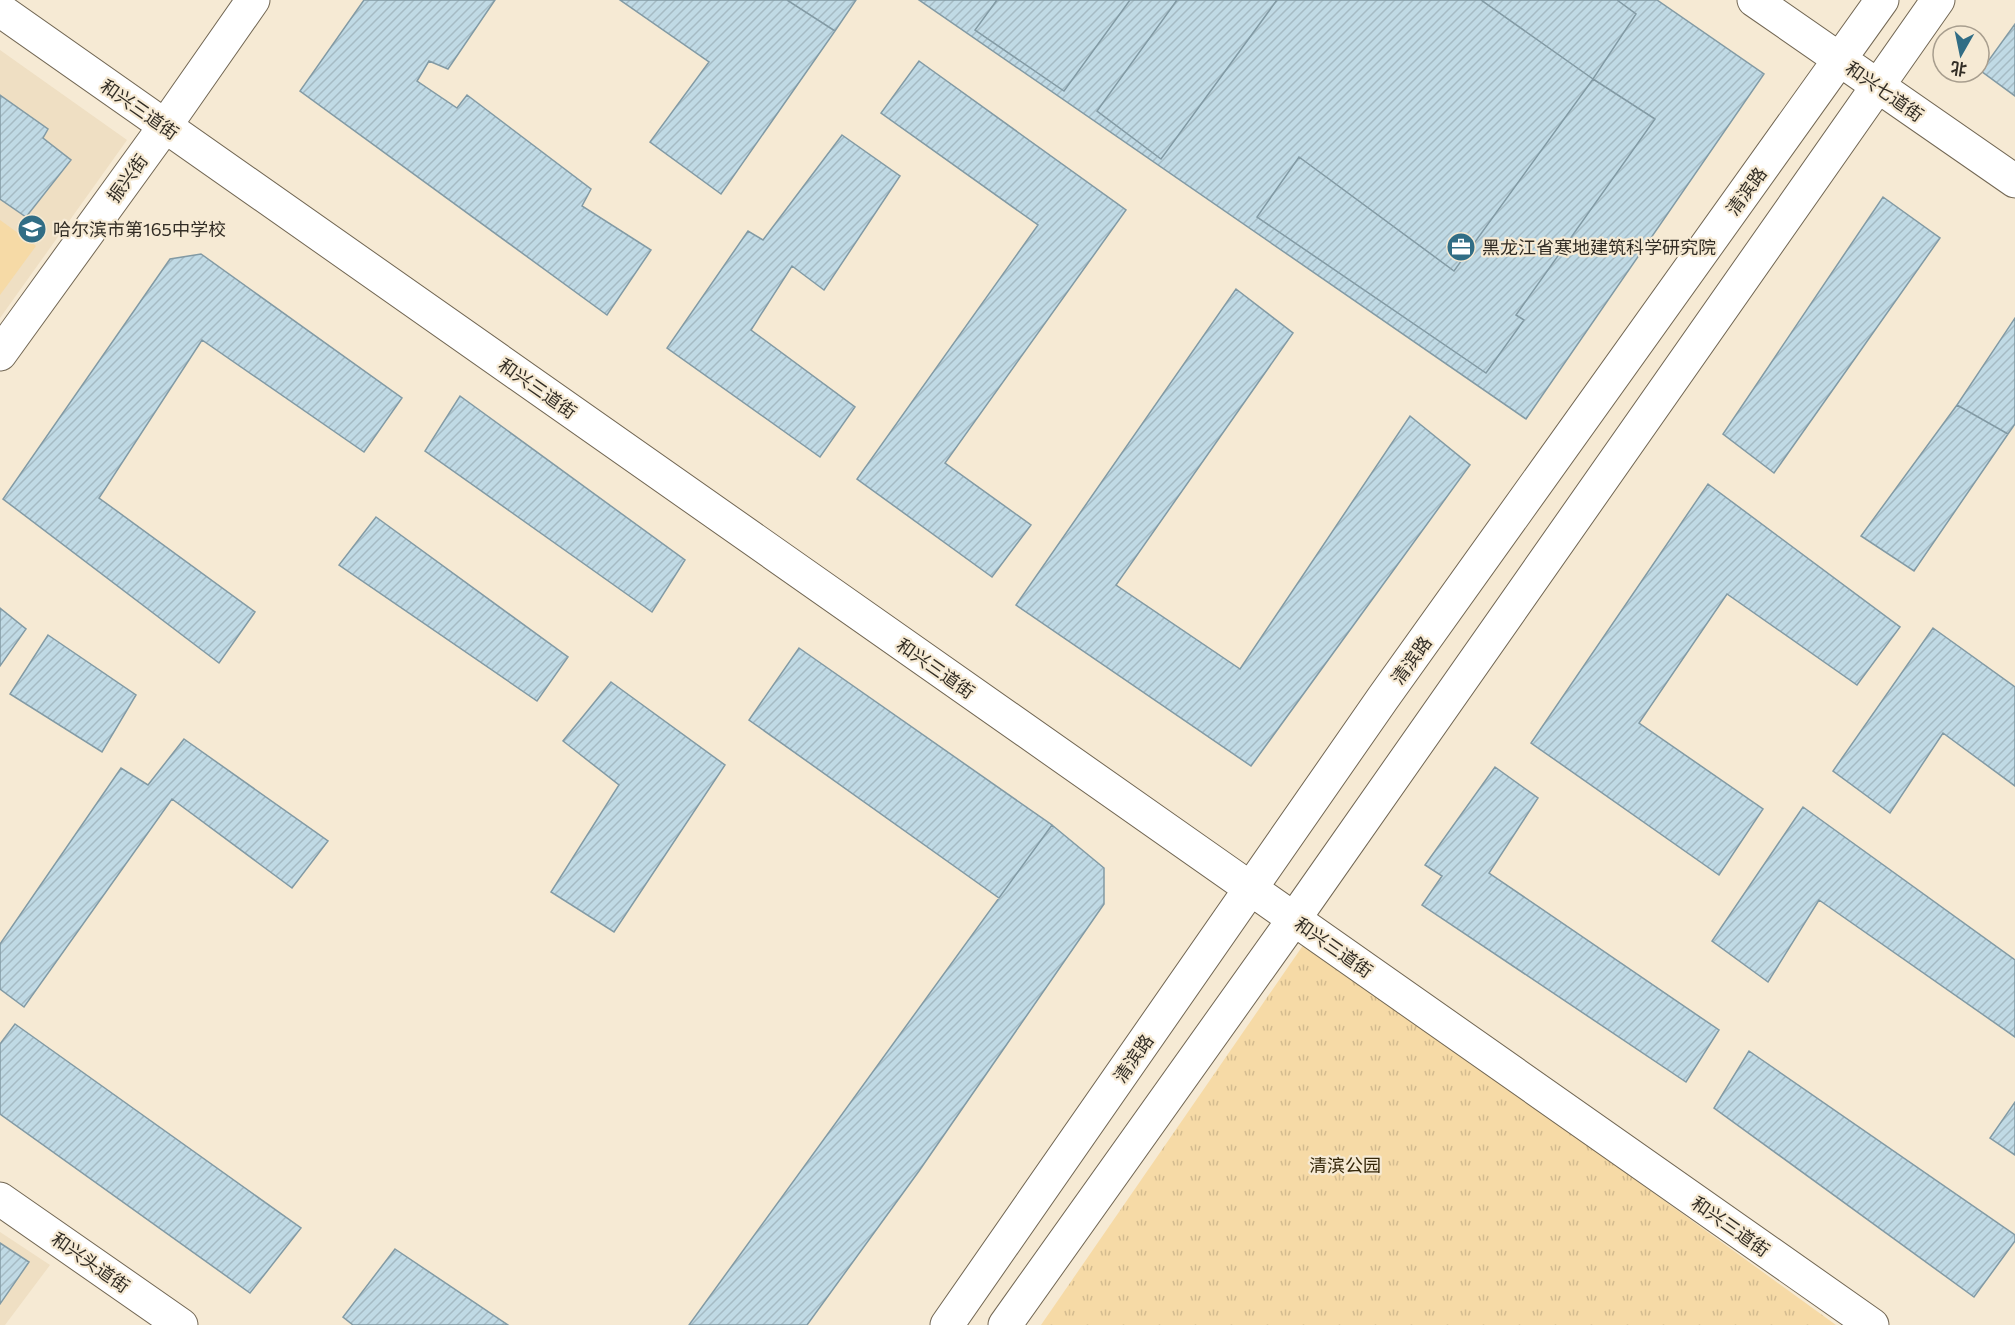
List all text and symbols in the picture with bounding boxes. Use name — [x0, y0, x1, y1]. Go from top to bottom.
north arrow — [1931, 24, 1991, 84]
street label: 和兴七道街 — [1842, 56, 1928, 126]
text: 北 — [1949, 59, 1968, 80]
street label: 和兴三道街 — [97, 74, 183, 144]
street label: 振兴街 — [102, 150, 152, 206]
street label: 清滨路 — [1721, 163, 1771, 219]
school or university icon: 哈尔滨市第165中学校 — [16, 213, 48, 245]
place label: 哈尔滨市第165中学校 — [53, 218, 226, 240]
office icon: 黑龙江省寒地建筑科学研究院 — [1445, 231, 1477, 263]
place label: 黑龙江省寒地建筑科学研究院 — [1482, 236, 1716, 258]
street label: 和兴三道街 — [495, 353, 581, 423]
street label: 清滨路 — [1386, 632, 1436, 688]
street label: 和兴三道街 — [893, 633, 979, 703]
street label: 和兴三道街 — [1291, 912, 1377, 982]
street label: 清滨路 — [1109, 1030, 1157, 1086]
park label: 清滨公园 — [1309, 1154, 1381, 1176]
street label: 和兴三道街 — [1688, 1191, 1774, 1261]
street label: 和兴头道街 — [48, 1227, 134, 1297]

